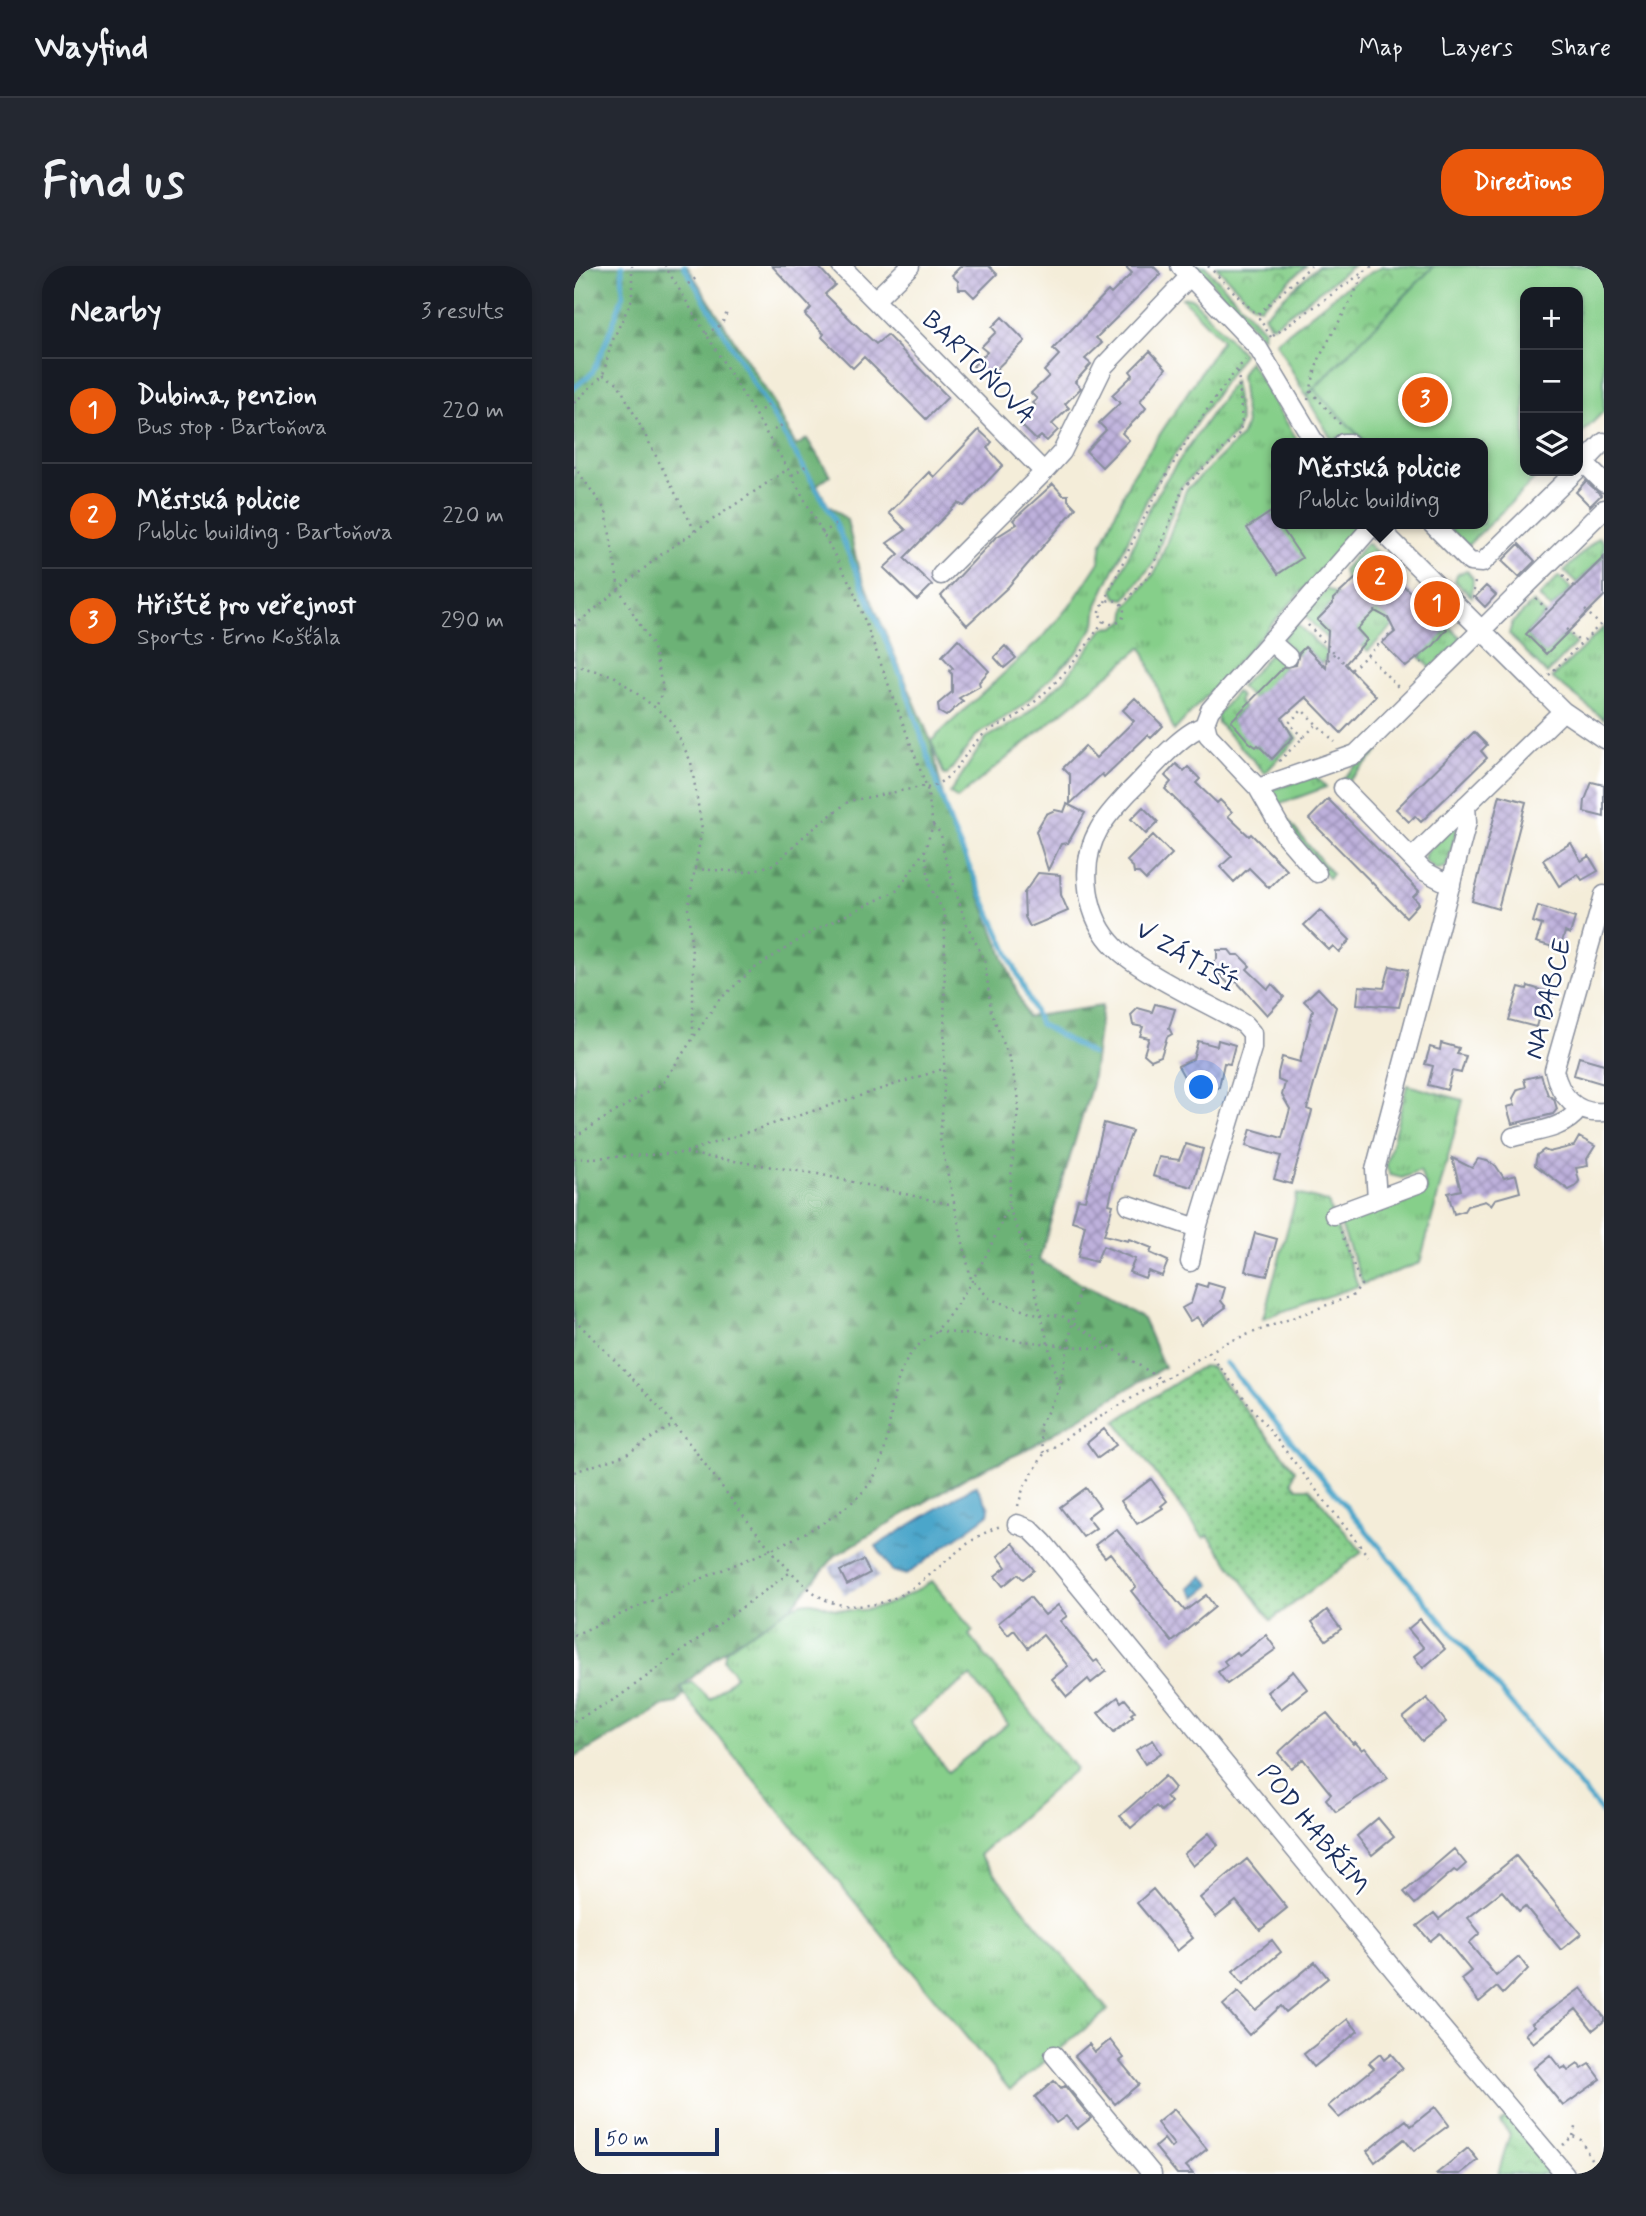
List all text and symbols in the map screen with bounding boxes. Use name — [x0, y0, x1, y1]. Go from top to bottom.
text: Wayfind — [35, 26, 148, 70]
text: Map — [1359, 33, 1403, 64]
text: Layers — [1441, 33, 1513, 64]
text: Share — [1551, 33, 1611, 64]
button: Directions — [1441, 149, 1604, 216]
text: Find us — [42, 150, 185, 215]
map controls — [1520, 287, 1583, 476]
button: + — [1520, 287, 1583, 350]
text: Nearby — [70, 292, 161, 331]
text: 3 results — [421, 297, 504, 327]
street label: BARTOŇOVA — [914, 304, 1042, 432]
button: − — [1520, 350, 1583, 413]
pin: 3 — [1402, 374, 1448, 426]
text: Dubina, penzion — [137, 379, 317, 413]
text: 1 — [88, 396, 98, 426]
text: 220 m — [442, 396, 504, 426]
text: Bus stop · Bartoňova — [137, 413, 327, 443]
button: layers — [1520, 413, 1583, 476]
popup — [1271, 438, 1488, 529]
text: Městská policie — [1298, 452, 1461, 486]
text: Městská policie — [137, 484, 300, 518]
text: Public building — [1298, 486, 1440, 516]
text: 2 — [87, 501, 99, 531]
text: 220 m — [442, 501, 504, 531]
text: Public building · Bartoňova — [137, 518, 393, 548]
pin: 2 — [1357, 552, 1403, 604]
pin: 1 — [1414, 578, 1460, 630]
text: Hřiště pro veřejnost — [137, 589, 356, 623]
text: 3 — [88, 606, 98, 636]
text: 290 m — [441, 606, 504, 636]
text: Sports · Erno Košťála — [137, 623, 341, 653]
street label: V ZÁTIŠÍ — [1129, 913, 1244, 1003]
street label: NA BABCE — [1518, 935, 1580, 1063]
your location — [1184, 1070, 1218, 1104]
street label: POD HABŘÍM — [1250, 1757, 1377, 1903]
scale bar — [595, 2125, 719, 2157]
text: 50 m — [606, 2127, 649, 2152]

